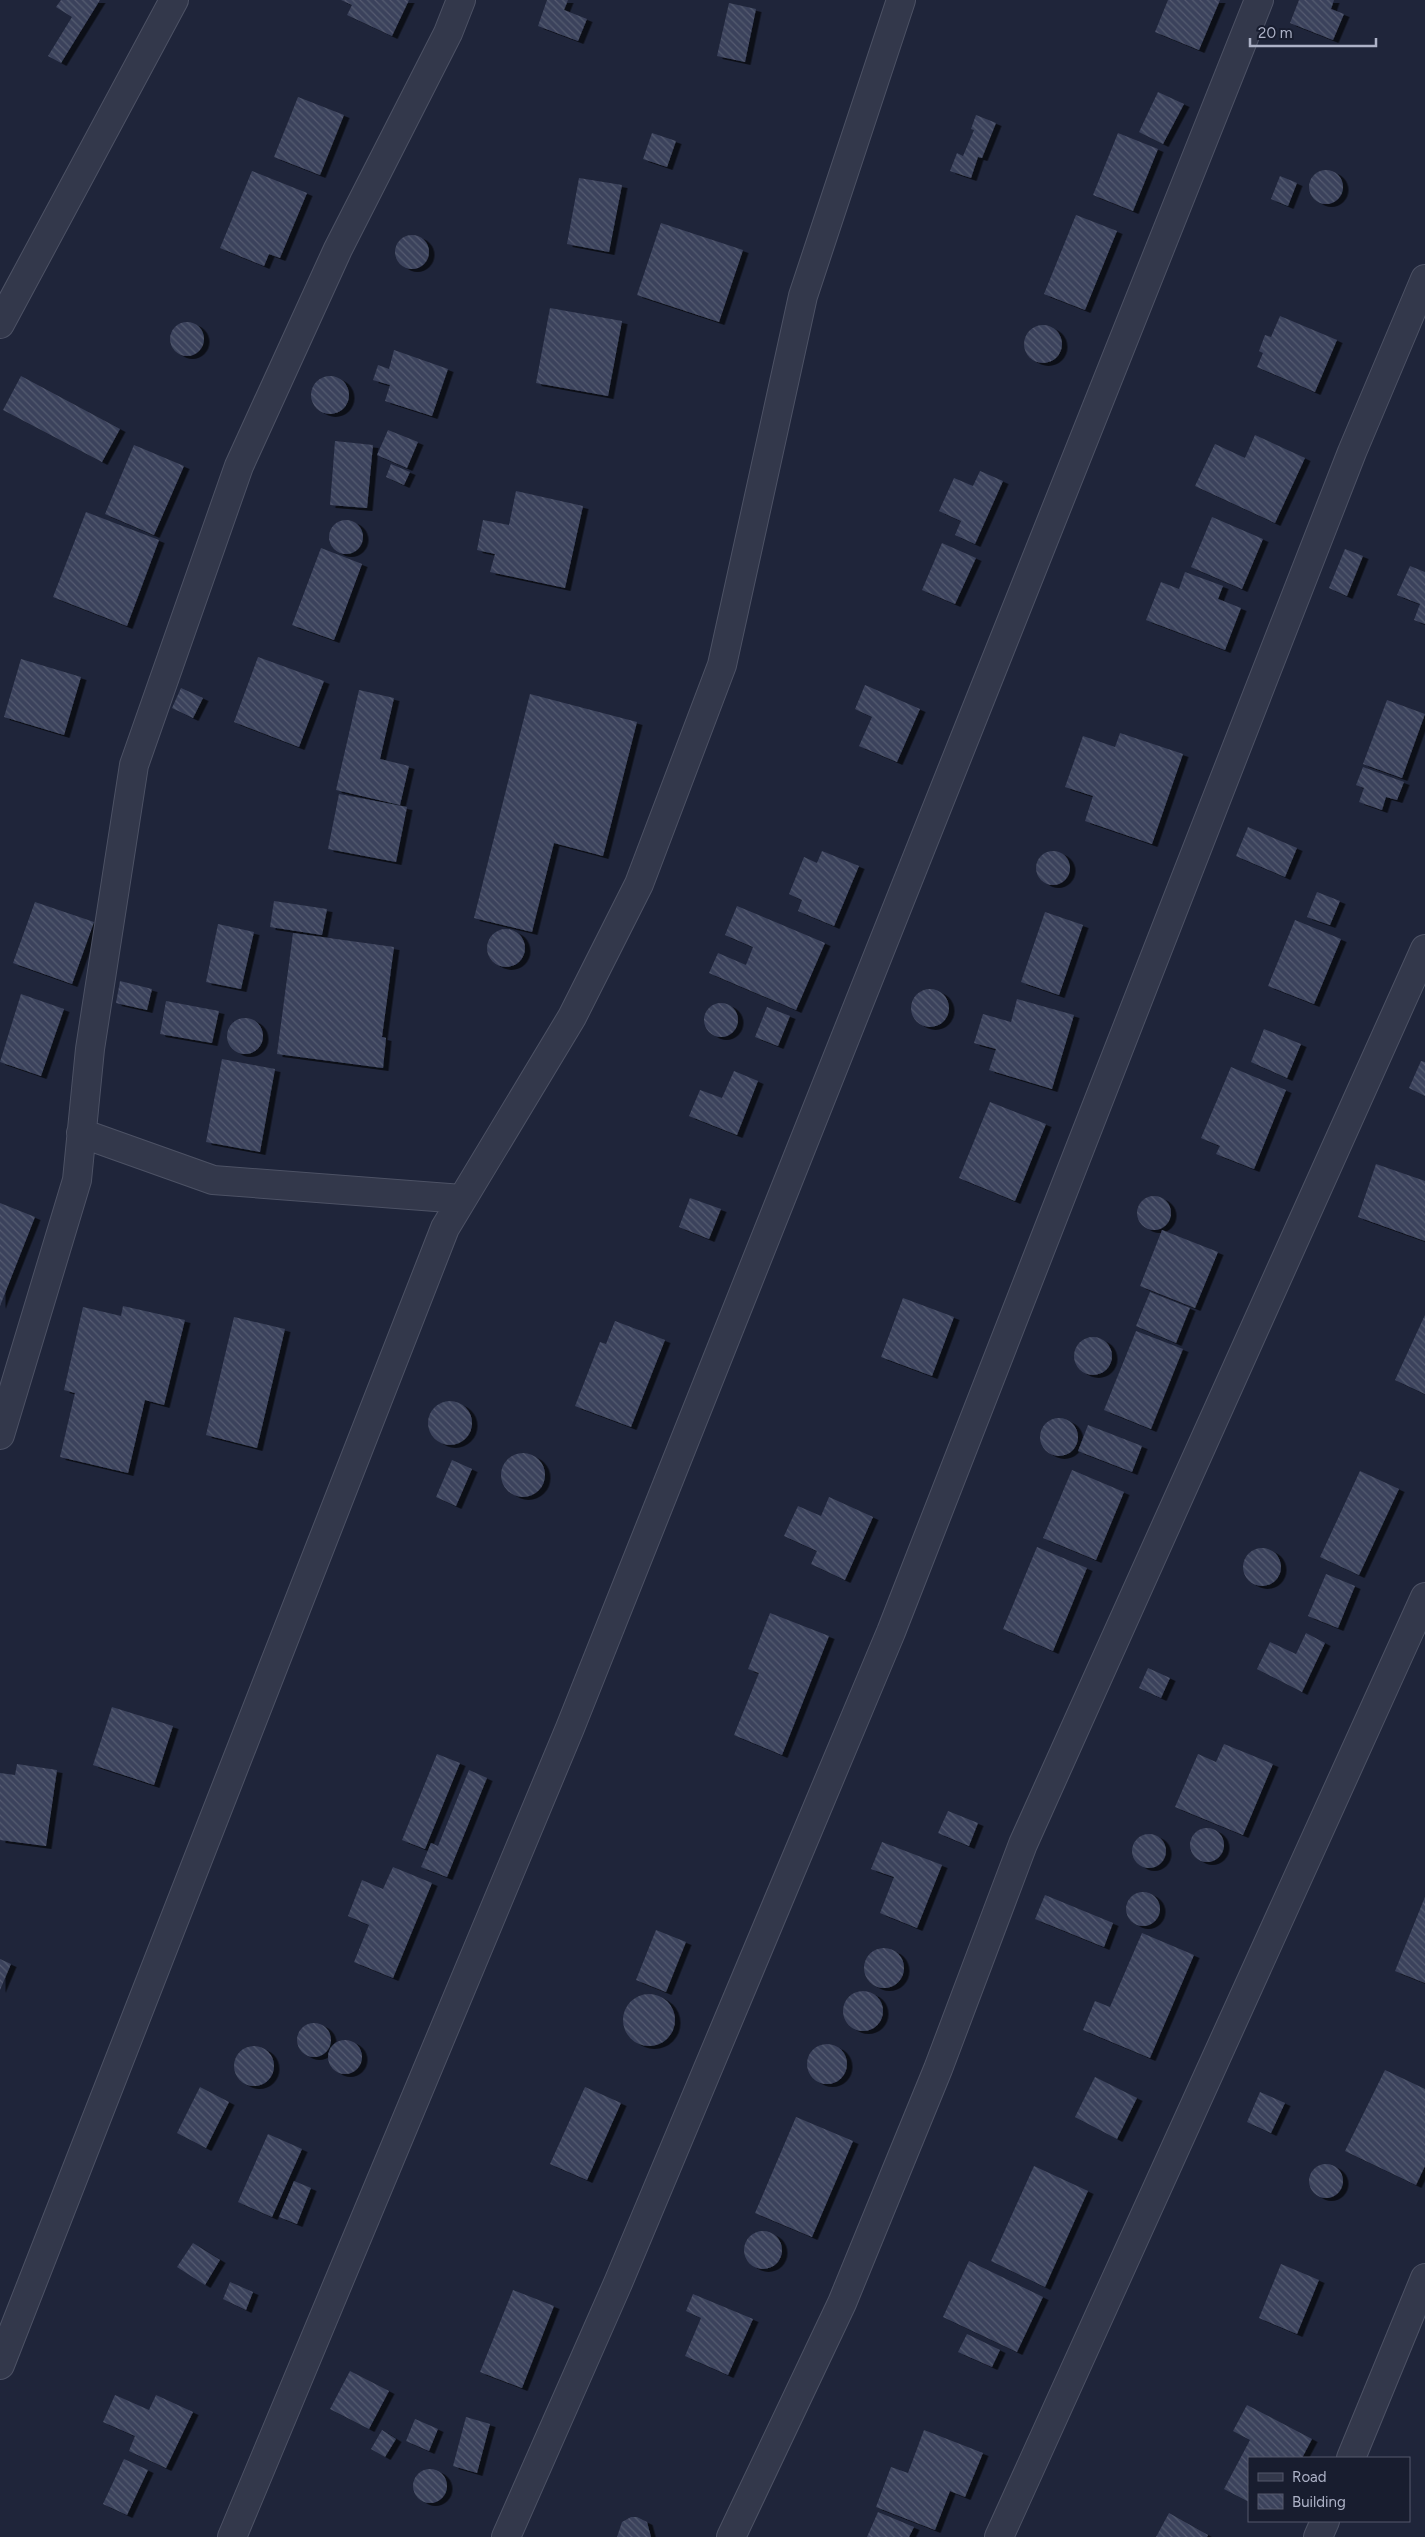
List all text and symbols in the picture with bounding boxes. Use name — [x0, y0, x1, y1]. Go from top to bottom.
scale bar — [1250, 15, 1376, 47]
text: 20 m — [1258, 24, 1292, 42]
legend — [1248, 2457, 1410, 2522]
text: Road — [1292, 2468, 1327, 2486]
text: Building — [1292, 2493, 1346, 2511]

